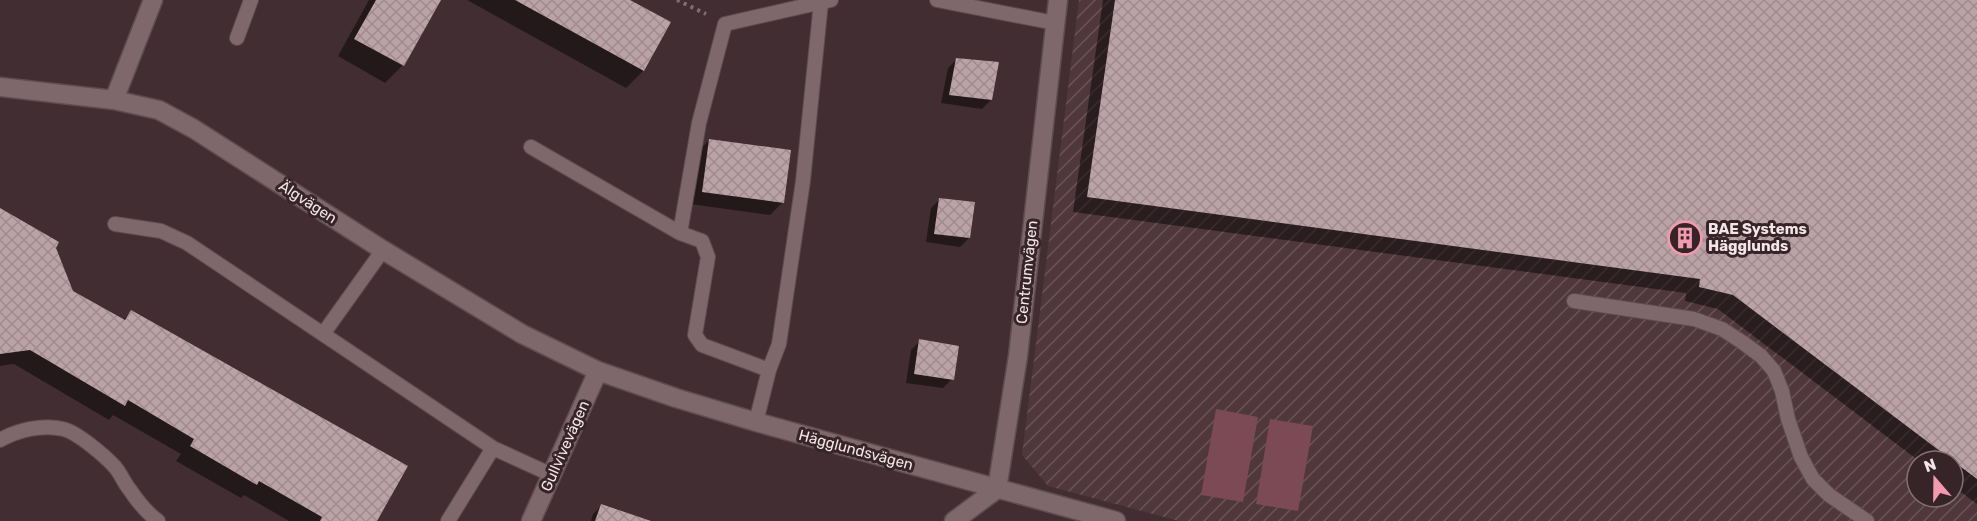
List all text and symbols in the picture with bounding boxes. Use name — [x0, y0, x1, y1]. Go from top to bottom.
street label: Älgvägen — [276, 177, 340, 227]
street label: Centrumvägen — [1013, 219, 1041, 325]
building icon: BAE Systems Hägglunds — [1667, 220, 1703, 256]
place label: BAE Systems Hägglunds — [1708, 220, 1807, 255]
street label: Gullvivevägen — [537, 398, 593, 494]
street label: Hägglundsvägen — [797, 426, 915, 474]
north arrow — [1905, 449, 1965, 509]
text: N — [1921, 454, 1939, 476]

